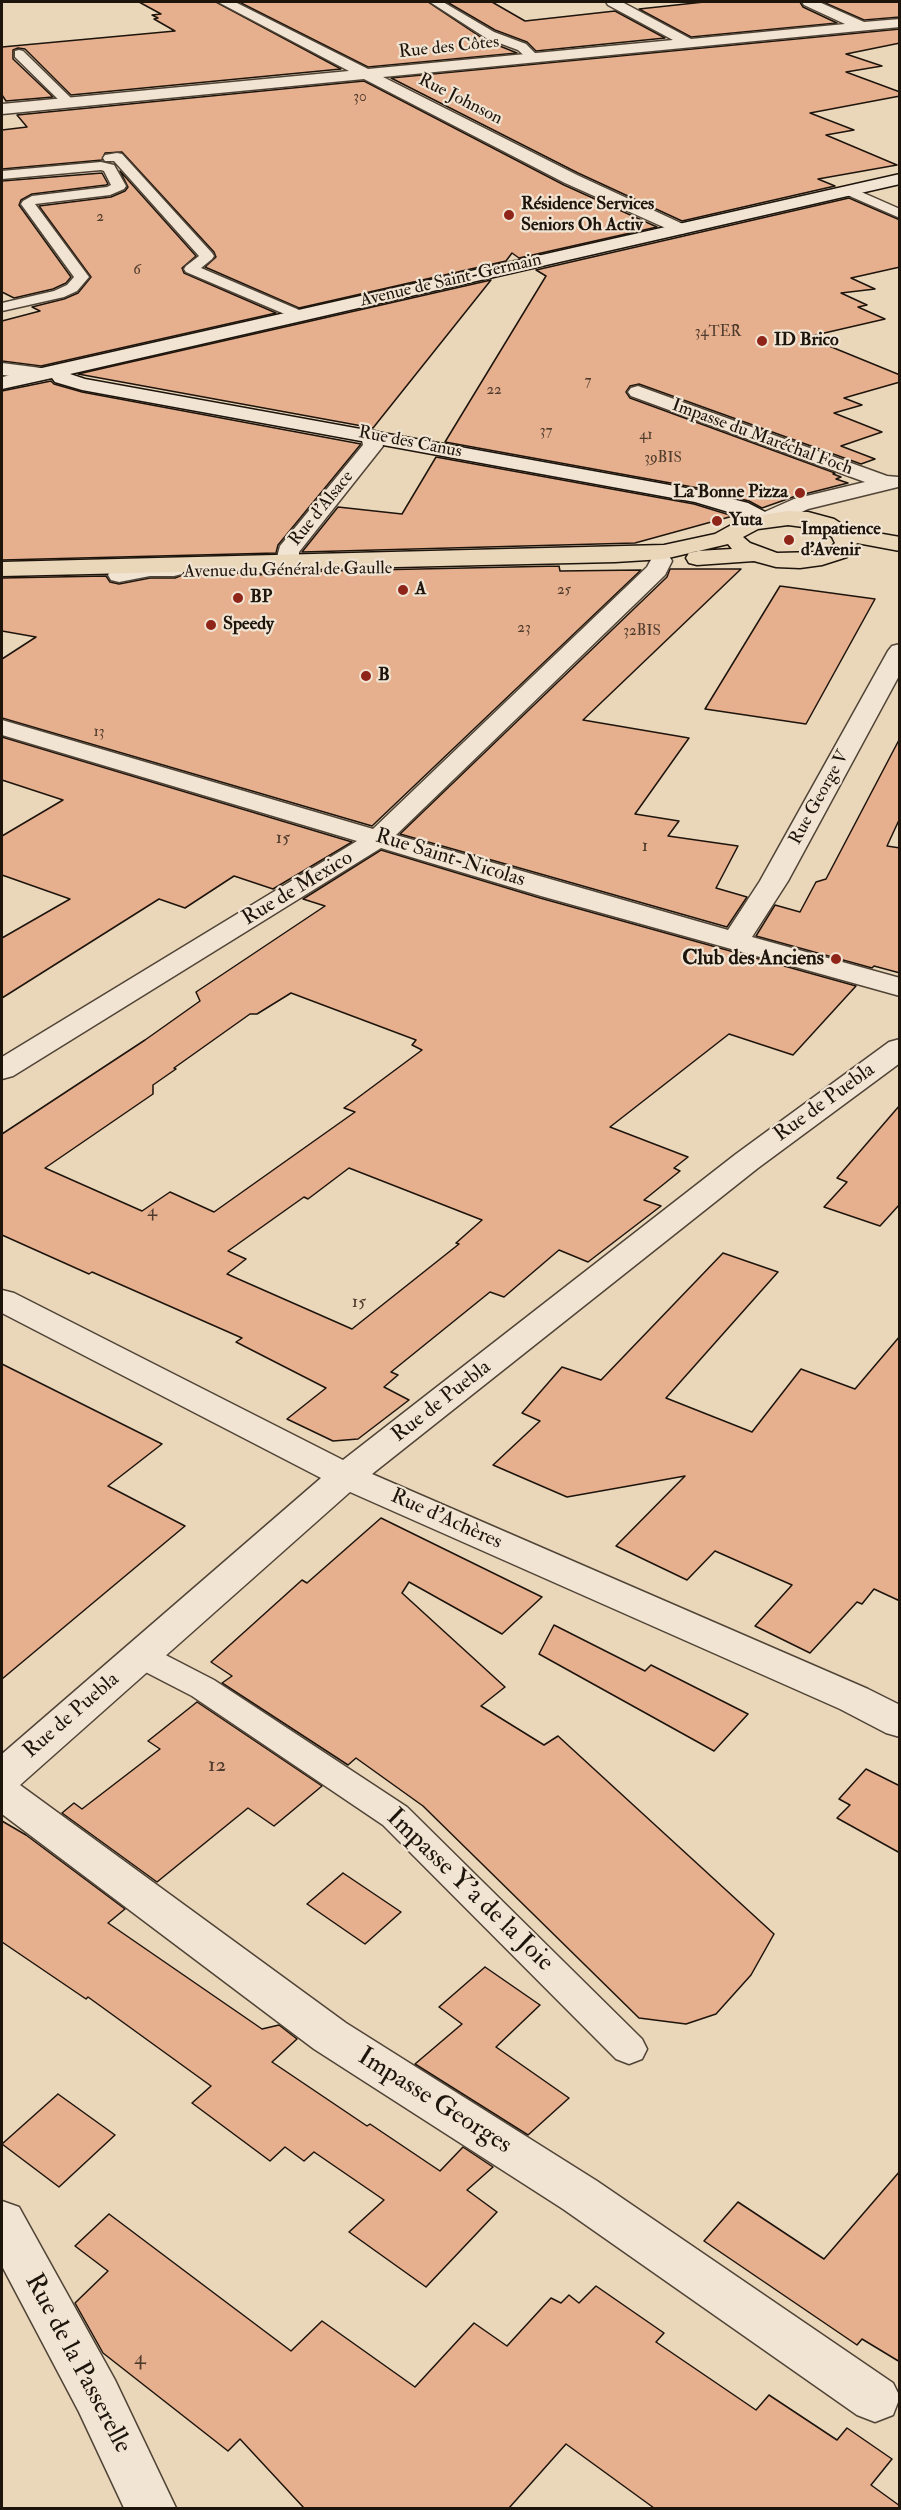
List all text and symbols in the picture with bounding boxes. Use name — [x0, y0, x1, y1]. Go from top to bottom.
street label: Rue des Côtes — [398, 32, 500, 64]
street label: Rue Johnson — [414, 70, 506, 130]
house number: 30 — [353, 89, 367, 107]
place label: Résidence Services Seniors Oh Activ — [521, 194, 654, 236]
marker: Résidence Services Seniors Oh Activ — [502, 208, 516, 222]
house number: 2 — [96, 209, 104, 227]
street label: Avenue de Saint-Germain — [358, 250, 544, 312]
house number: 6 — [133, 262, 141, 280]
house number: 34TER — [695, 324, 741, 342]
place label: ID Brico — [774, 330, 839, 352]
marker: ID Brico — [755, 334, 769, 348]
house number: 7 — [585, 373, 591, 391]
house number: 22 — [486, 382, 502, 400]
street label: Impasse du Maréchal Foch — [669, 395, 855, 481]
street label: Rue des Canus — [356, 422, 464, 464]
house number: 37 — [540, 423, 552, 441]
house number: 41 — [639, 427, 653, 445]
house number: 39BIS — [644, 450, 682, 468]
street label: Rue d'Alsace — [285, 467, 359, 551]
place label: La Bonne Pizza — [673, 482, 788, 504]
marker: La Bonne Pizza — [793, 486, 807, 500]
place label: Yuta — [729, 510, 762, 532]
marker: Yuta — [710, 514, 724, 528]
place label: Impatience d'Avenir — [801, 519, 881, 562]
marker: Impatience d'Avenir — [782, 533, 796, 547]
street label: Avenue du Général de Gaulle — [184, 558, 392, 584]
place label: A — [415, 579, 426, 601]
house number: 25 — [557, 582, 571, 600]
marker: A — [396, 583, 410, 597]
place label: BP — [250, 587, 272, 609]
marker: BP — [231, 591, 245, 605]
place label: Speedy — [223, 614, 274, 636]
marker: Speedy — [204, 618, 218, 632]
house number: 23 — [517, 620, 531, 638]
house number: 32BIS — [623, 623, 661, 641]
place label: B — [378, 665, 390, 687]
marker: B — [359, 669, 373, 683]
house number: 13 — [93, 724, 105, 742]
street label: Rue George V — [785, 747, 855, 849]
street label: Rue Saint-Nicolas — [372, 824, 528, 894]
house number: 15 — [276, 828, 290, 850]
house number: 1 — [642, 836, 648, 858]
street label: Rue de Mexico — [238, 846, 358, 932]
place label: Club des Anciens — [682, 946, 824, 972]
marker: Club des Anciens — [829, 952, 843, 966]
street label: Rue de Puebla — [770, 1058, 880, 1148]
house number: 4 — [147, 1201, 157, 1223]
house number: 15 — [352, 1292, 366, 1314]
street label: Rue de Puebla — [388, 1356, 496, 1448]
street label: Rue d'Achères — [386, 1484, 506, 1556]
street label: Rue de Puebla — [19, 1668, 125, 1764]
house number: 12 — [208, 1753, 226, 1779]
street label: Impasse Y'a de la Joie — [379, 1803, 559, 1979]
street label: Impasse Georges — [351, 2042, 517, 2162]
street label: Rue de la Passerelle — [17, 2269, 137, 2459]
house number: 4 — [134, 2346, 146, 2372]

